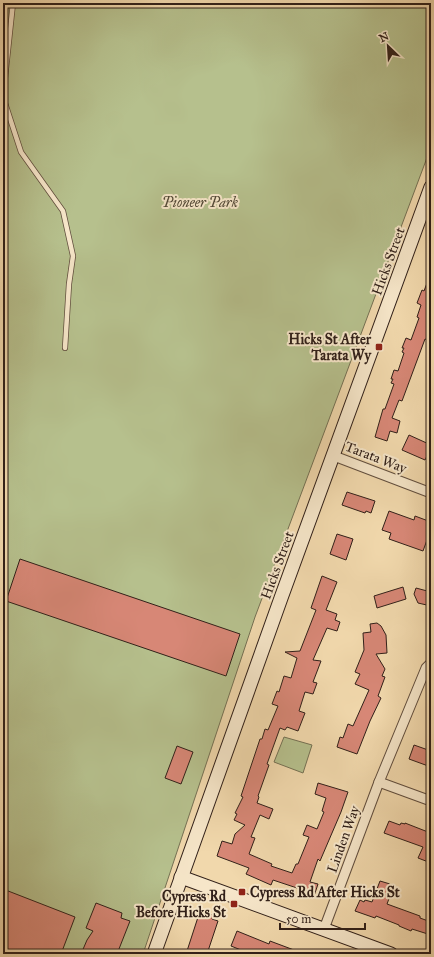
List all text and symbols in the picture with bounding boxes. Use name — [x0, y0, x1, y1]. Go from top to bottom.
north arrow — [368, 26, 408, 66]
text: N — [377, 29, 392, 45]
park label: Pioneer Park — [162, 194, 239, 211]
street label: Hicks Street — [368, 225, 409, 298]
place label: Hicks St After Tarata Wy — [288, 331, 372, 365]
marker: Hicks St After Tarata Wy — [374, 342, 384, 352]
street label: Tarata Way — [343, 438, 409, 477]
street label: Hicks Street — [257, 529, 298, 602]
street label: Linden Way — [323, 803, 364, 875]
place label: Cypress Rd After Hicks St — [250, 884, 400, 902]
marker: Cypress Rd After Hicks St — [237, 887, 247, 897]
place label: Cypress Rd Before Hicks St — [136, 888, 227, 921]
marker: Cypress Rd Before Hicks St — [229, 899, 239, 909]
scale bar — [280, 905, 365, 931]
text: 50 m — [286, 912, 311, 926]

